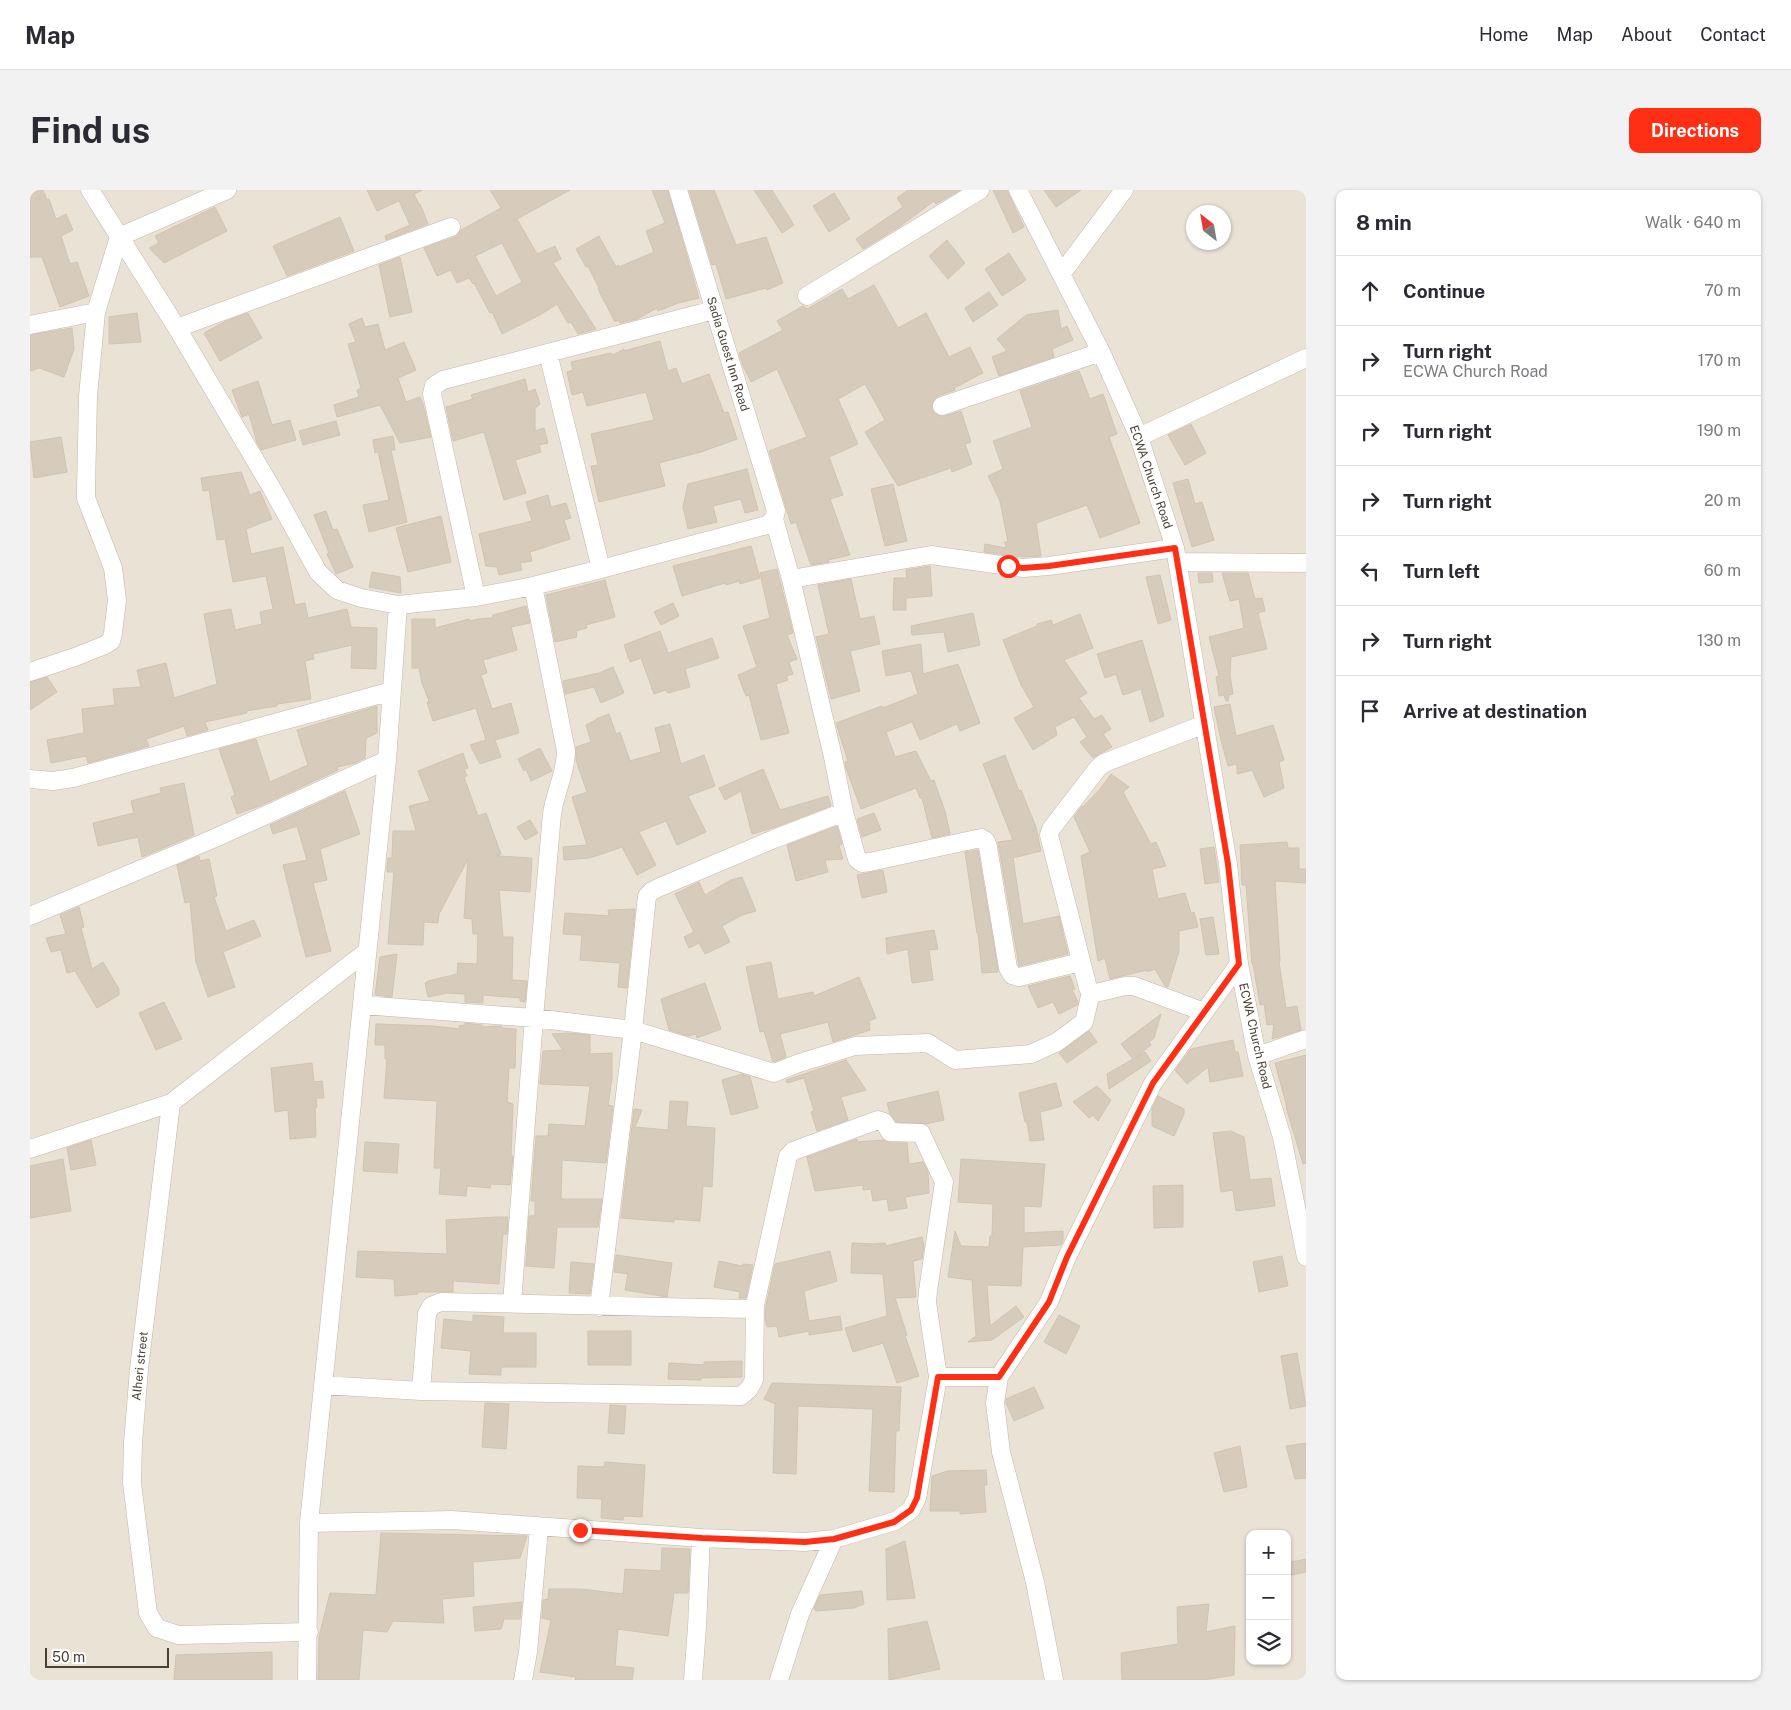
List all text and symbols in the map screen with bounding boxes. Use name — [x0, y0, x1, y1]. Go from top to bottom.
text: Map — [25, 21, 75, 49]
text: Home — [1479, 24, 1529, 45]
text: Map — [1557, 24, 1593, 45]
text: About — [1621, 24, 1672, 45]
text: Contact — [1700, 24, 1766, 45]
button: Directions — [1629, 108, 1761, 153]
text: Find us — [30, 110, 150, 151]
north arrow — [1186, 205, 1231, 250]
text: 8 min — [1356, 210, 1412, 235]
text: Walk · 640 m — [1645, 213, 1741, 232]
icon: ahead — [1356, 277, 1384, 305]
text: Continue — [1403, 280, 1485, 302]
text: 70 m — [1704, 281, 1741, 300]
street label: Sadia Guest Inn Road — [704, 295, 752, 413]
text: Turn right — [1403, 340, 1492, 362]
icon: right — [1356, 347, 1384, 375]
text: 170 m — [1698, 351, 1741, 370]
text: ECWA Church Road — [1403, 362, 1548, 381]
icon: right — [1356, 417, 1384, 445]
text: Turn right — [1403, 420, 1492, 442]
text: 190 m — [1697, 421, 1741, 440]
street label: ECWA Church Road — [1127, 423, 1175, 531]
icon: right — [1356, 487, 1384, 515]
text: Turn right — [1403, 490, 1492, 512]
text: 20 m — [1704, 491, 1741, 510]
route start — [997, 555, 1020, 578]
icon: left — [1356, 557, 1384, 585]
text: Turn left — [1403, 560, 1480, 582]
text: 60 m — [1704, 561, 1741, 580]
icon: right — [1356, 627, 1384, 655]
text: Turn right — [1403, 630, 1492, 652]
text: 130 m — [1697, 631, 1741, 650]
icon: arrive — [1356, 697, 1384, 725]
text: Arrive at destination — [1403, 700, 1587, 722]
street label: ECWA Church Road — [1236, 982, 1274, 1090]
street label: Alheri street — [129, 1330, 151, 1401]
route end — [569, 1519, 592, 1542]
map controls — [1246, 1530, 1291, 1665]
button: + — [1246, 1530, 1291, 1575]
button: − — [1246, 1575, 1291, 1620]
button: layers — [1246, 1620, 1291, 1665]
scale bar — [45, 1645, 169, 1668]
text: 50 m — [52, 1649, 85, 1665]

